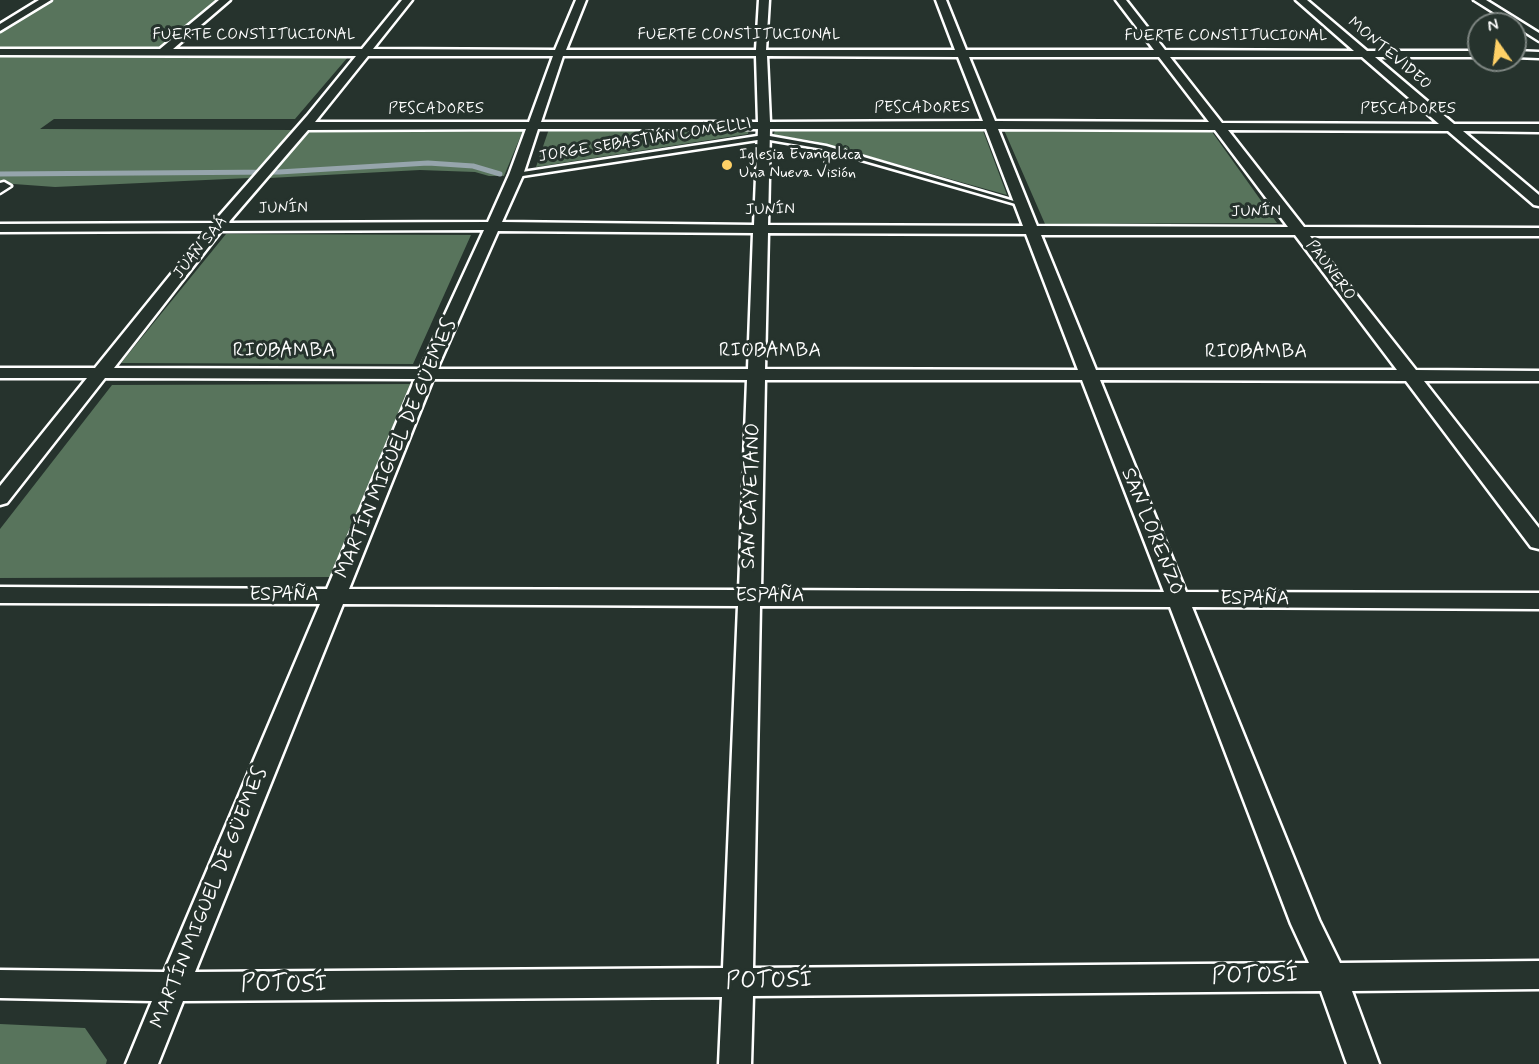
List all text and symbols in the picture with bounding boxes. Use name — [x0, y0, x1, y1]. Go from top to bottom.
north arrow — [1467, 12, 1527, 72]
street label: MONTEVIDEO — [1343, 13, 1435, 95]
text: N — [1485, 15, 1501, 37]
street label: FUERTE CONSTITUCIONAL — [153, 26, 355, 46]
street label: FUERTE CONSTITUCIONAL — [638, 26, 840, 46]
street label: FUERTE CONSTITUCIONAL — [1125, 27, 1327, 47]
street label: PESCADORES — [874, 99, 970, 119]
street label: PESCADORES — [388, 100, 484, 120]
street label: PESCADORES — [1360, 100, 1456, 120]
street label: JORGE SEBASTIÁN COMELLI — [537, 115, 753, 167]
place label: Iglesia Evangelica Una Nueva Visión — [739, 146, 862, 184]
marker: Iglesia Evangelica Una Nueva Visión — [720, 158, 734, 172]
street label: JUNÍN — [258, 199, 308, 219]
street label: JUNÍN — [745, 201, 795, 221]
street label: JUNÍN — [1231, 203, 1281, 223]
street label: JUAN SAÁ — [170, 213, 232, 283]
street label: PAUNERO — [1301, 237, 1359, 305]
street label: MARTÍN MIGUEL DE GÜEMES — [331, 316, 463, 582]
street label: RIOBAMBA — [233, 340, 335, 364]
street label: RIOBAMBA — [719, 340, 821, 364]
street label: RIOBAMBA — [1205, 341, 1307, 365]
street label: SAN CAYETANO — [737, 422, 767, 570]
street label: SAN LORENZO — [1115, 465, 1187, 599]
street label: ESPAÑA — [249, 584, 319, 608]
street label: ESPAÑA — [735, 585, 805, 609]
street label: ESPAÑA — [1220, 588, 1290, 612]
street label: MARTÍN MIGUEL DE GÜEMES — [147, 764, 273, 1032]
street label: POTOSÍ — [1212, 962, 1298, 992]
street label: POTOSÍ — [726, 967, 812, 997]
street label: POTOSÍ — [241, 972, 327, 1000]

